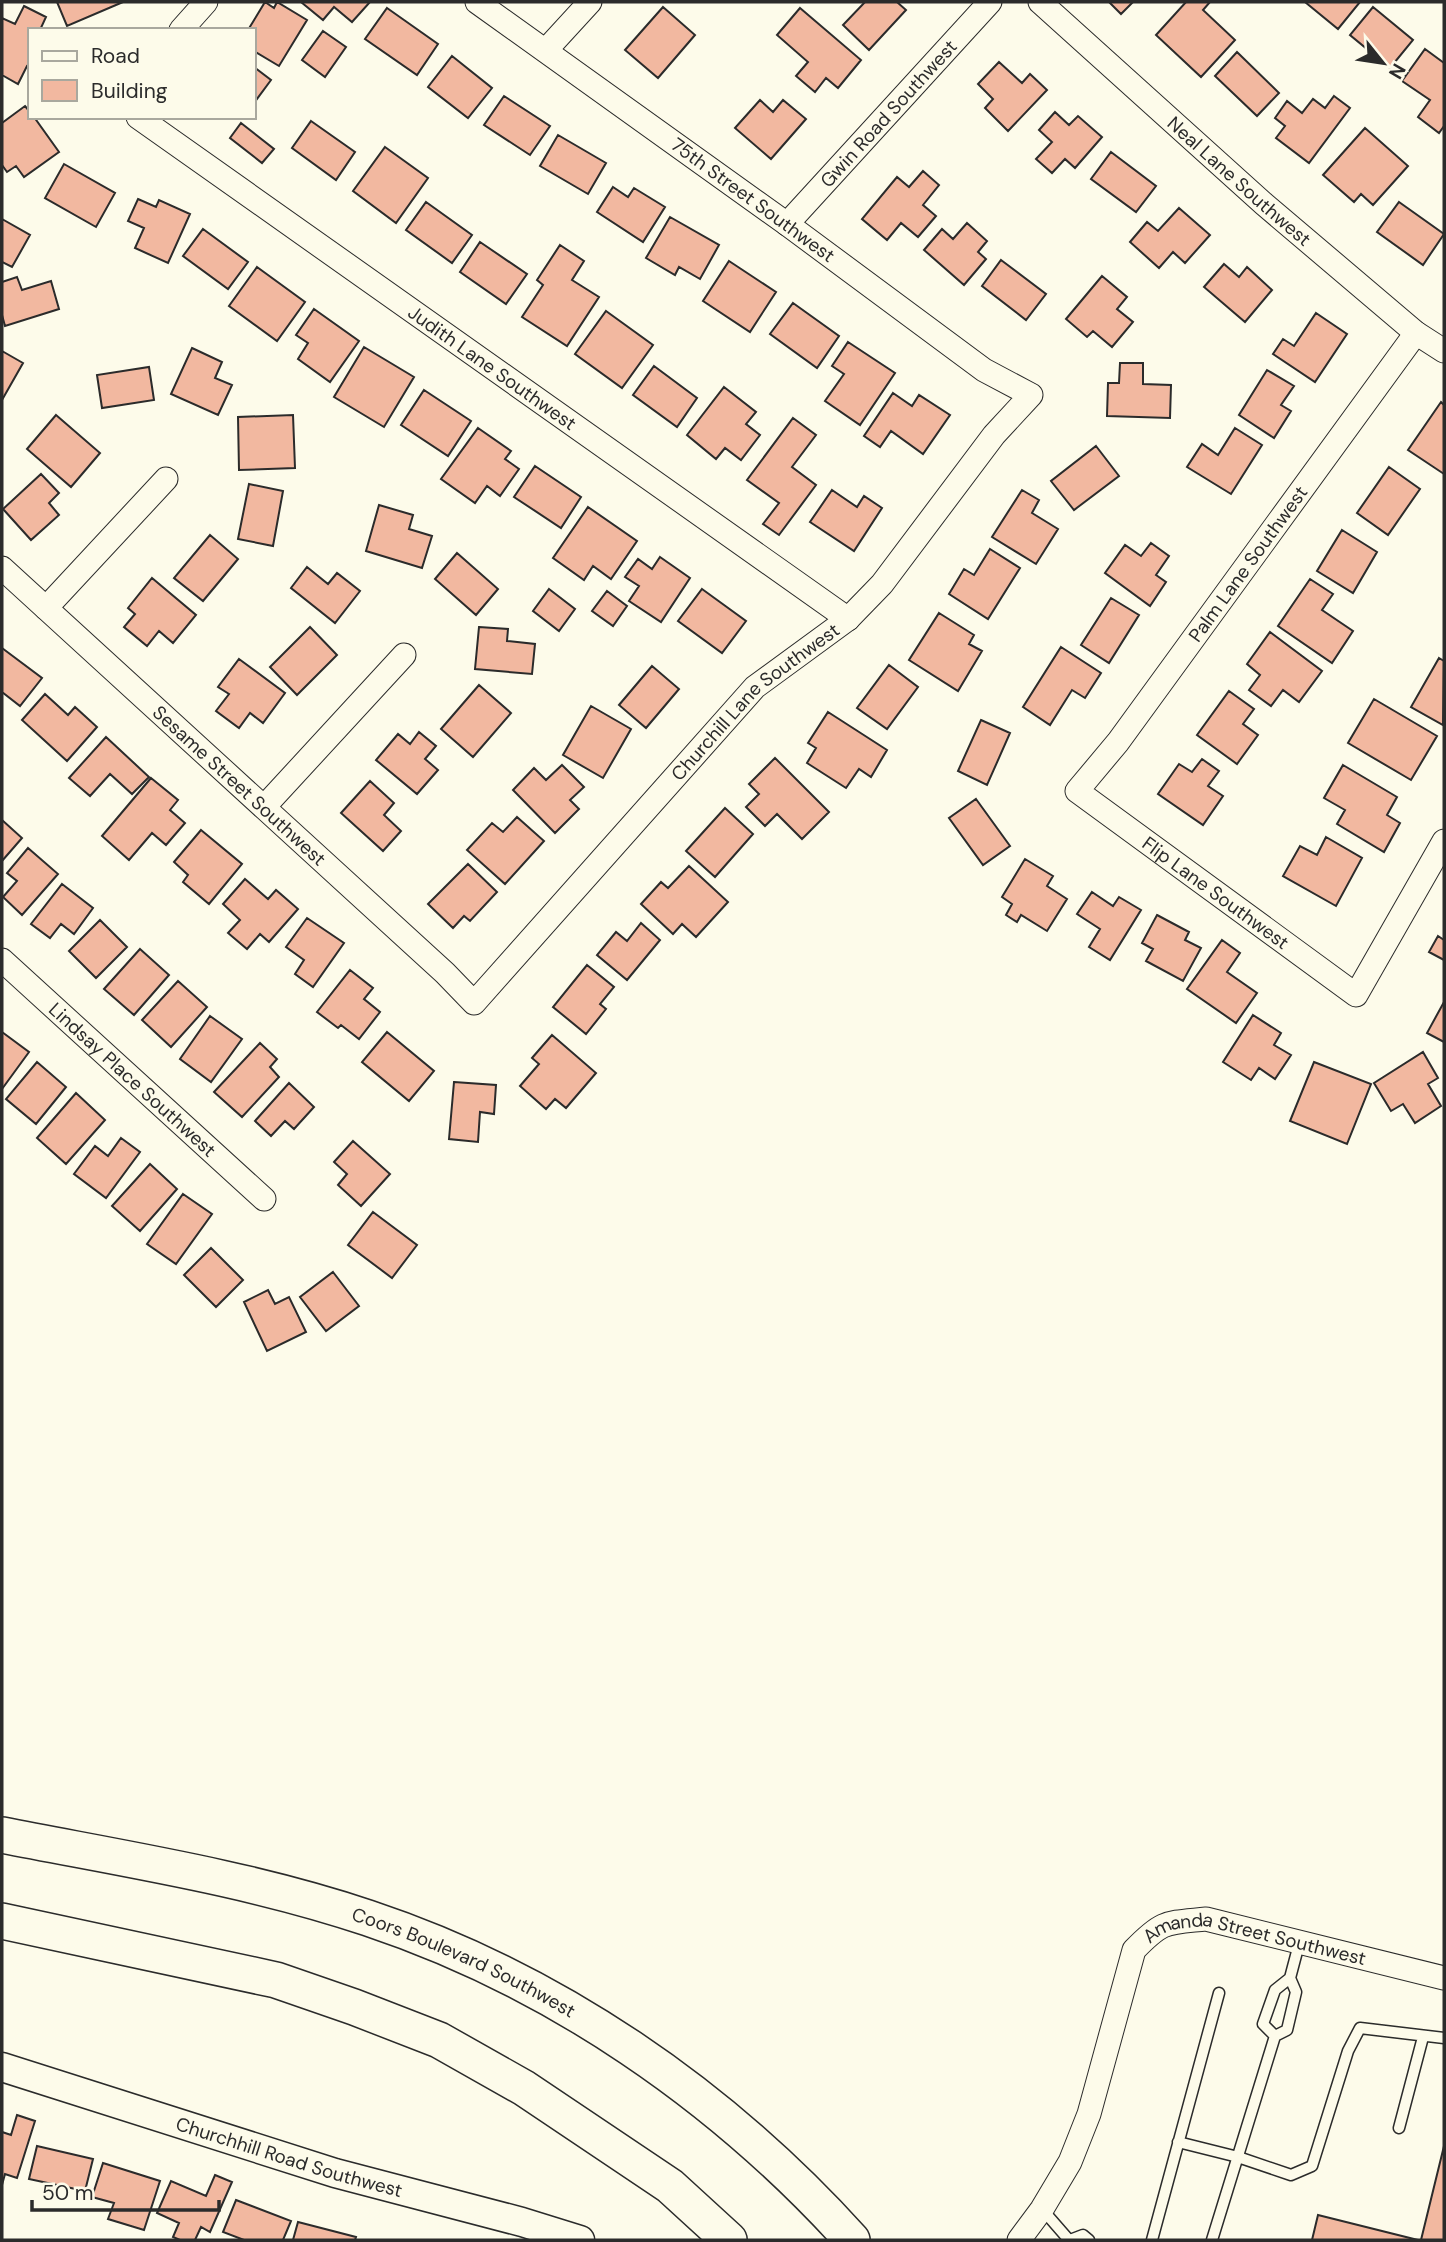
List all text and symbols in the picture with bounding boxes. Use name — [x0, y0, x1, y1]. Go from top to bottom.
legend — [28, 28, 256, 119]
north arrow — [1348, 28, 1418, 98]
street label: Gwin Road Southwest — [814, 34, 962, 193]
text: Road — [91, 42, 140, 70]
text: N — [1383, 59, 1412, 84]
text: Building — [91, 77, 168, 105]
street label: Neal Lane Southwest — [1162, 111, 1317, 251]
street label: 75th Street Southwest — [666, 132, 840, 268]
street label: Judith Lane Southwest — [403, 299, 581, 436]
street label: Palm Lane Southwest — [1183, 481, 1313, 647]
street label: Churchill Lane Southwest — [665, 617, 844, 786]
street label: Sesame Street Southwest — [148, 700, 332, 871]
street label: Flip Lane Southwest — [1137, 830, 1294, 955]
street label: Lindsay Place Southwest — [44, 997, 222, 1162]
street label: Coors Boulevard Southwest — [349, 1901, 580, 2023]
street label: Amanda Street Southwest — [1137, 1906, 1369, 1971]
street label: Churchhill Road Southwest — [173, 2111, 405, 2203]
scale bar — [32, 2168, 219, 2212]
text: 50 m — [42, 2179, 93, 2207]

